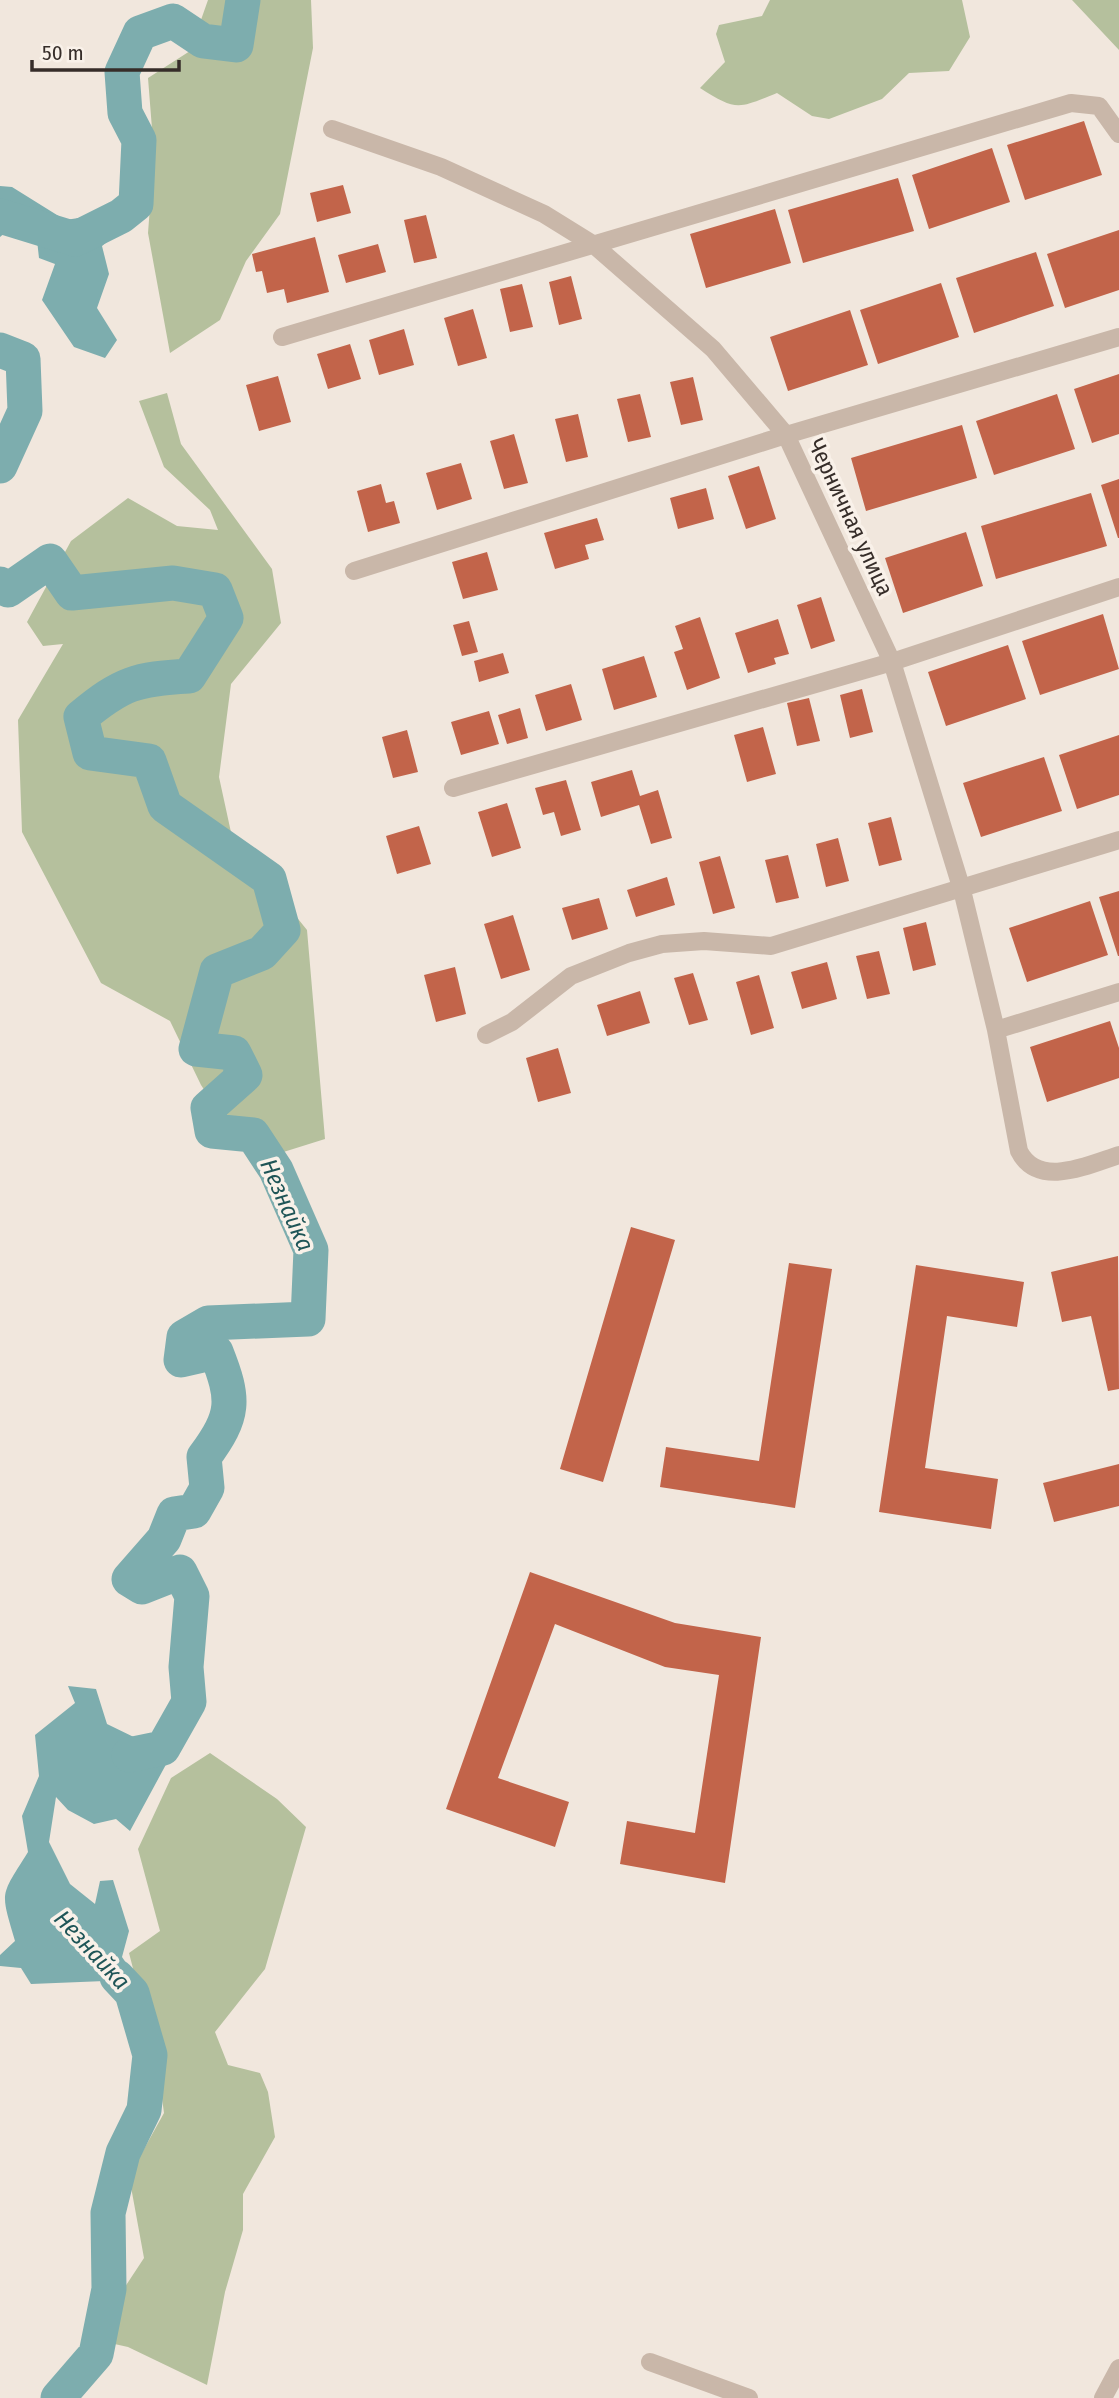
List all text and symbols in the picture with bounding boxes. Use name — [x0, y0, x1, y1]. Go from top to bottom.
scale bar — [32, 28, 178, 72]
text: 50 m — [42, 40, 84, 66]
street label: Черничная улица — [802, 434, 900, 600]
water label: Незнайка — [254, 1155, 320, 1255]
water label: Незнайка — [48, 1905, 136, 1995]

